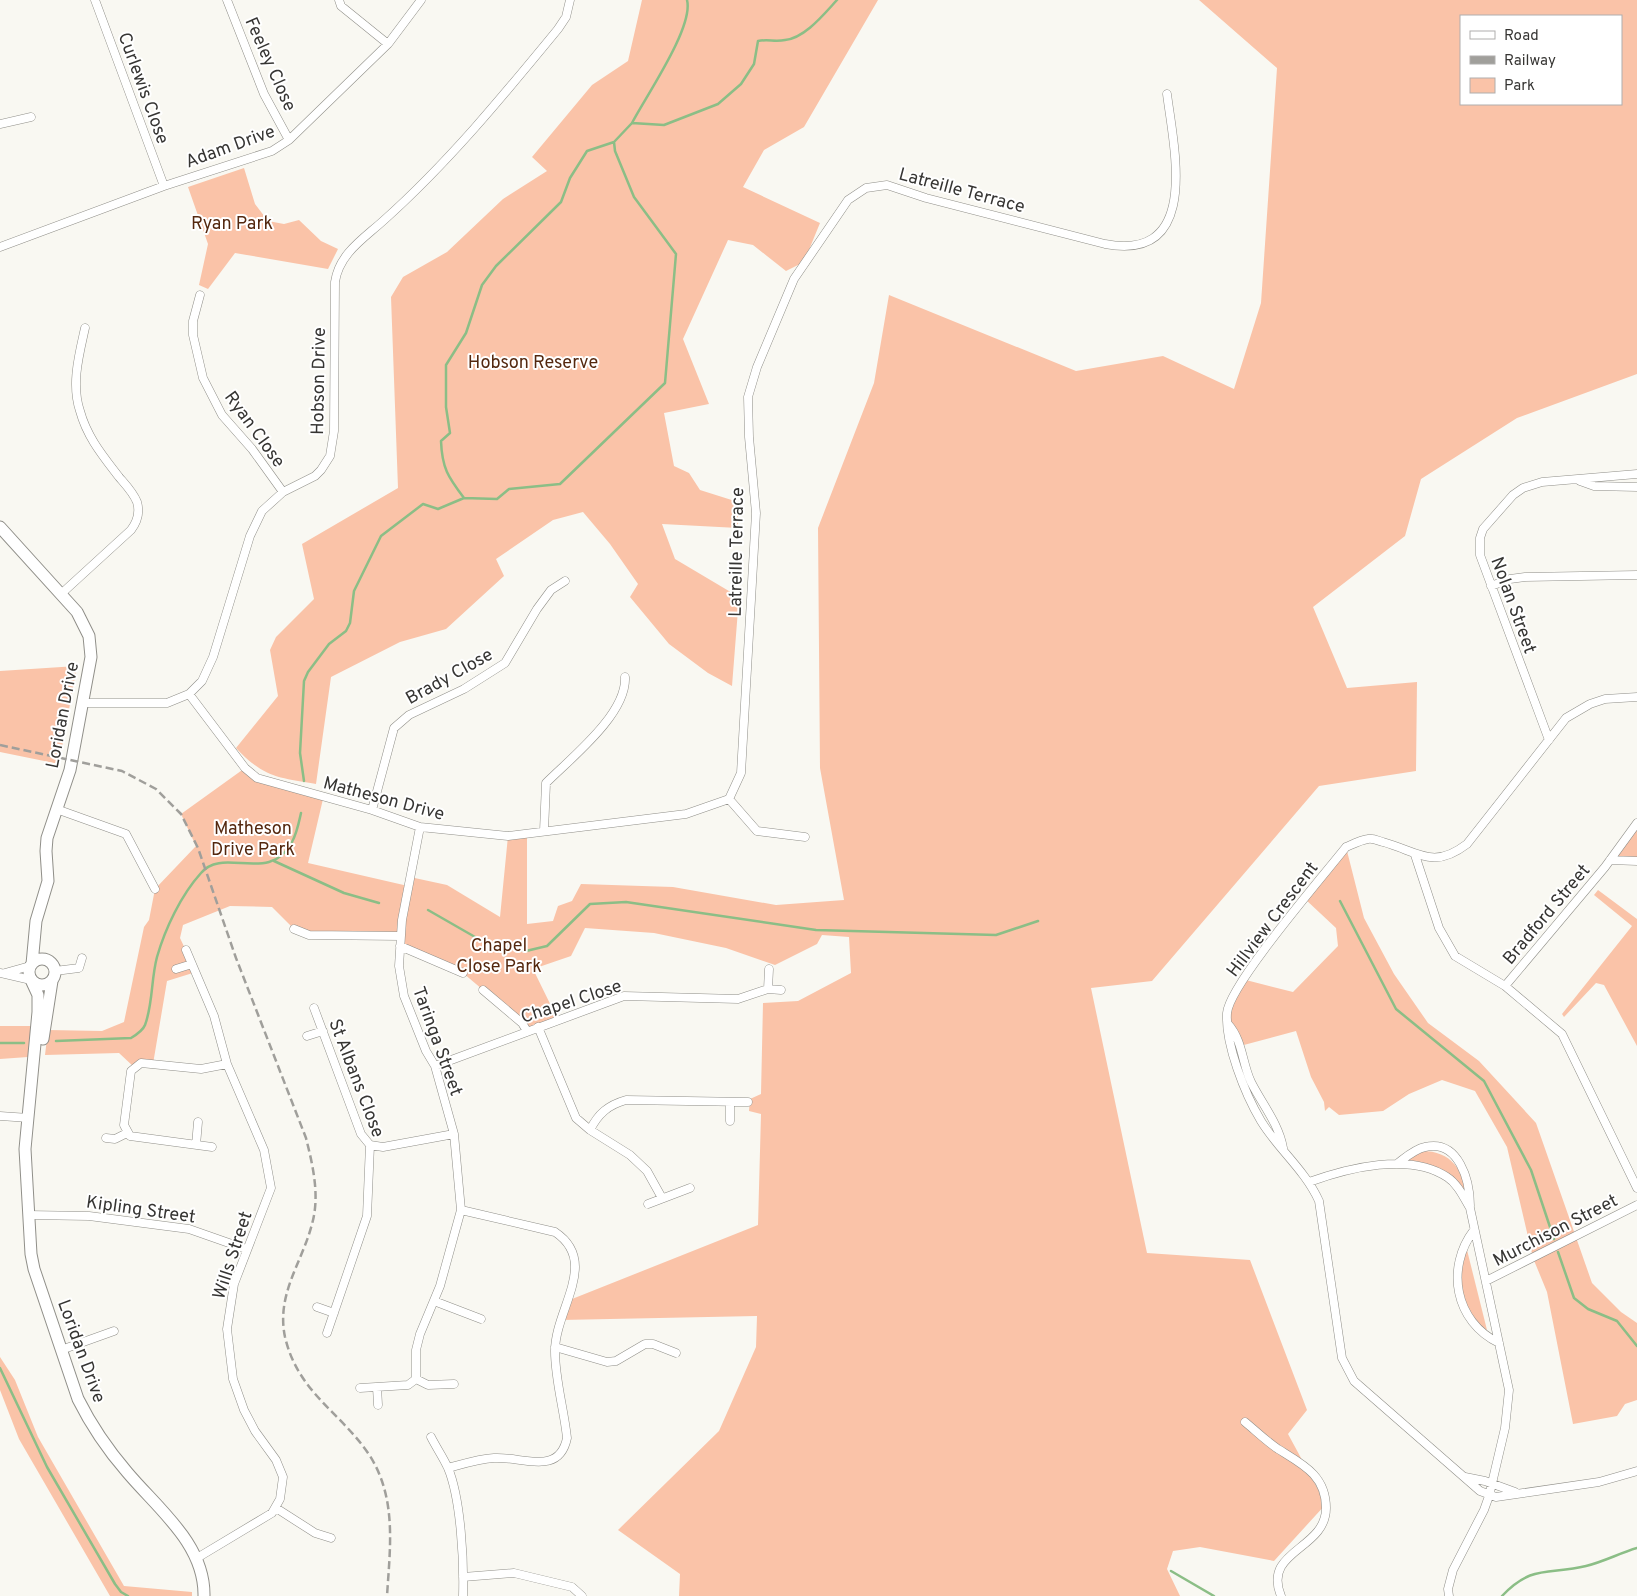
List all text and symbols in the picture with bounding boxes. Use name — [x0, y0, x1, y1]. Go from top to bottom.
street label: Feeley Close — [239, 14, 301, 115]
legend — [1460, 15, 1622, 105]
text: Road — [1504, 27, 1539, 46]
street label: Curlewis Close — [112, 29, 173, 148]
text: Railway — [1504, 52, 1556, 71]
text: Park — [1504, 77, 1535, 96]
street label: Adam Drive — [182, 121, 279, 174]
street label: Latreille Terrace — [896, 164, 1027, 219]
park label: Ryan Park — [191, 213, 273, 236]
street label: Hobson Drive — [307, 327, 332, 435]
park label: Hobson Reserve — [468, 352, 598, 375]
street label: Ryan Close — [218, 387, 289, 473]
street label: Latreille Terrace — [725, 487, 750, 617]
street label: Nolan Street — [1484, 554, 1541, 657]
street label: Brady Close — [402, 644, 497, 711]
street label: Loridan Drive — [42, 660, 85, 771]
street label: Matheson Drive — [320, 772, 447, 827]
park label: Matheson Drive Park — [211, 818, 295, 862]
street label: Hillview Crescent — [1222, 858, 1324, 982]
street label: Bradford Street — [1498, 860, 1596, 970]
park label: Chapel Close Park — [456, 935, 542, 979]
street label: Chapel Close — [518, 975, 625, 1030]
street label: Taringa Street — [406, 984, 467, 1099]
street label: St Albans Close — [322, 1016, 389, 1141]
street label: Murchison Street — [1489, 1190, 1622, 1273]
street label: Kipling Street — [85, 1191, 197, 1230]
street label: Wills Street — [208, 1208, 258, 1302]
street label: Loridan Drive — [51, 1297, 110, 1406]

